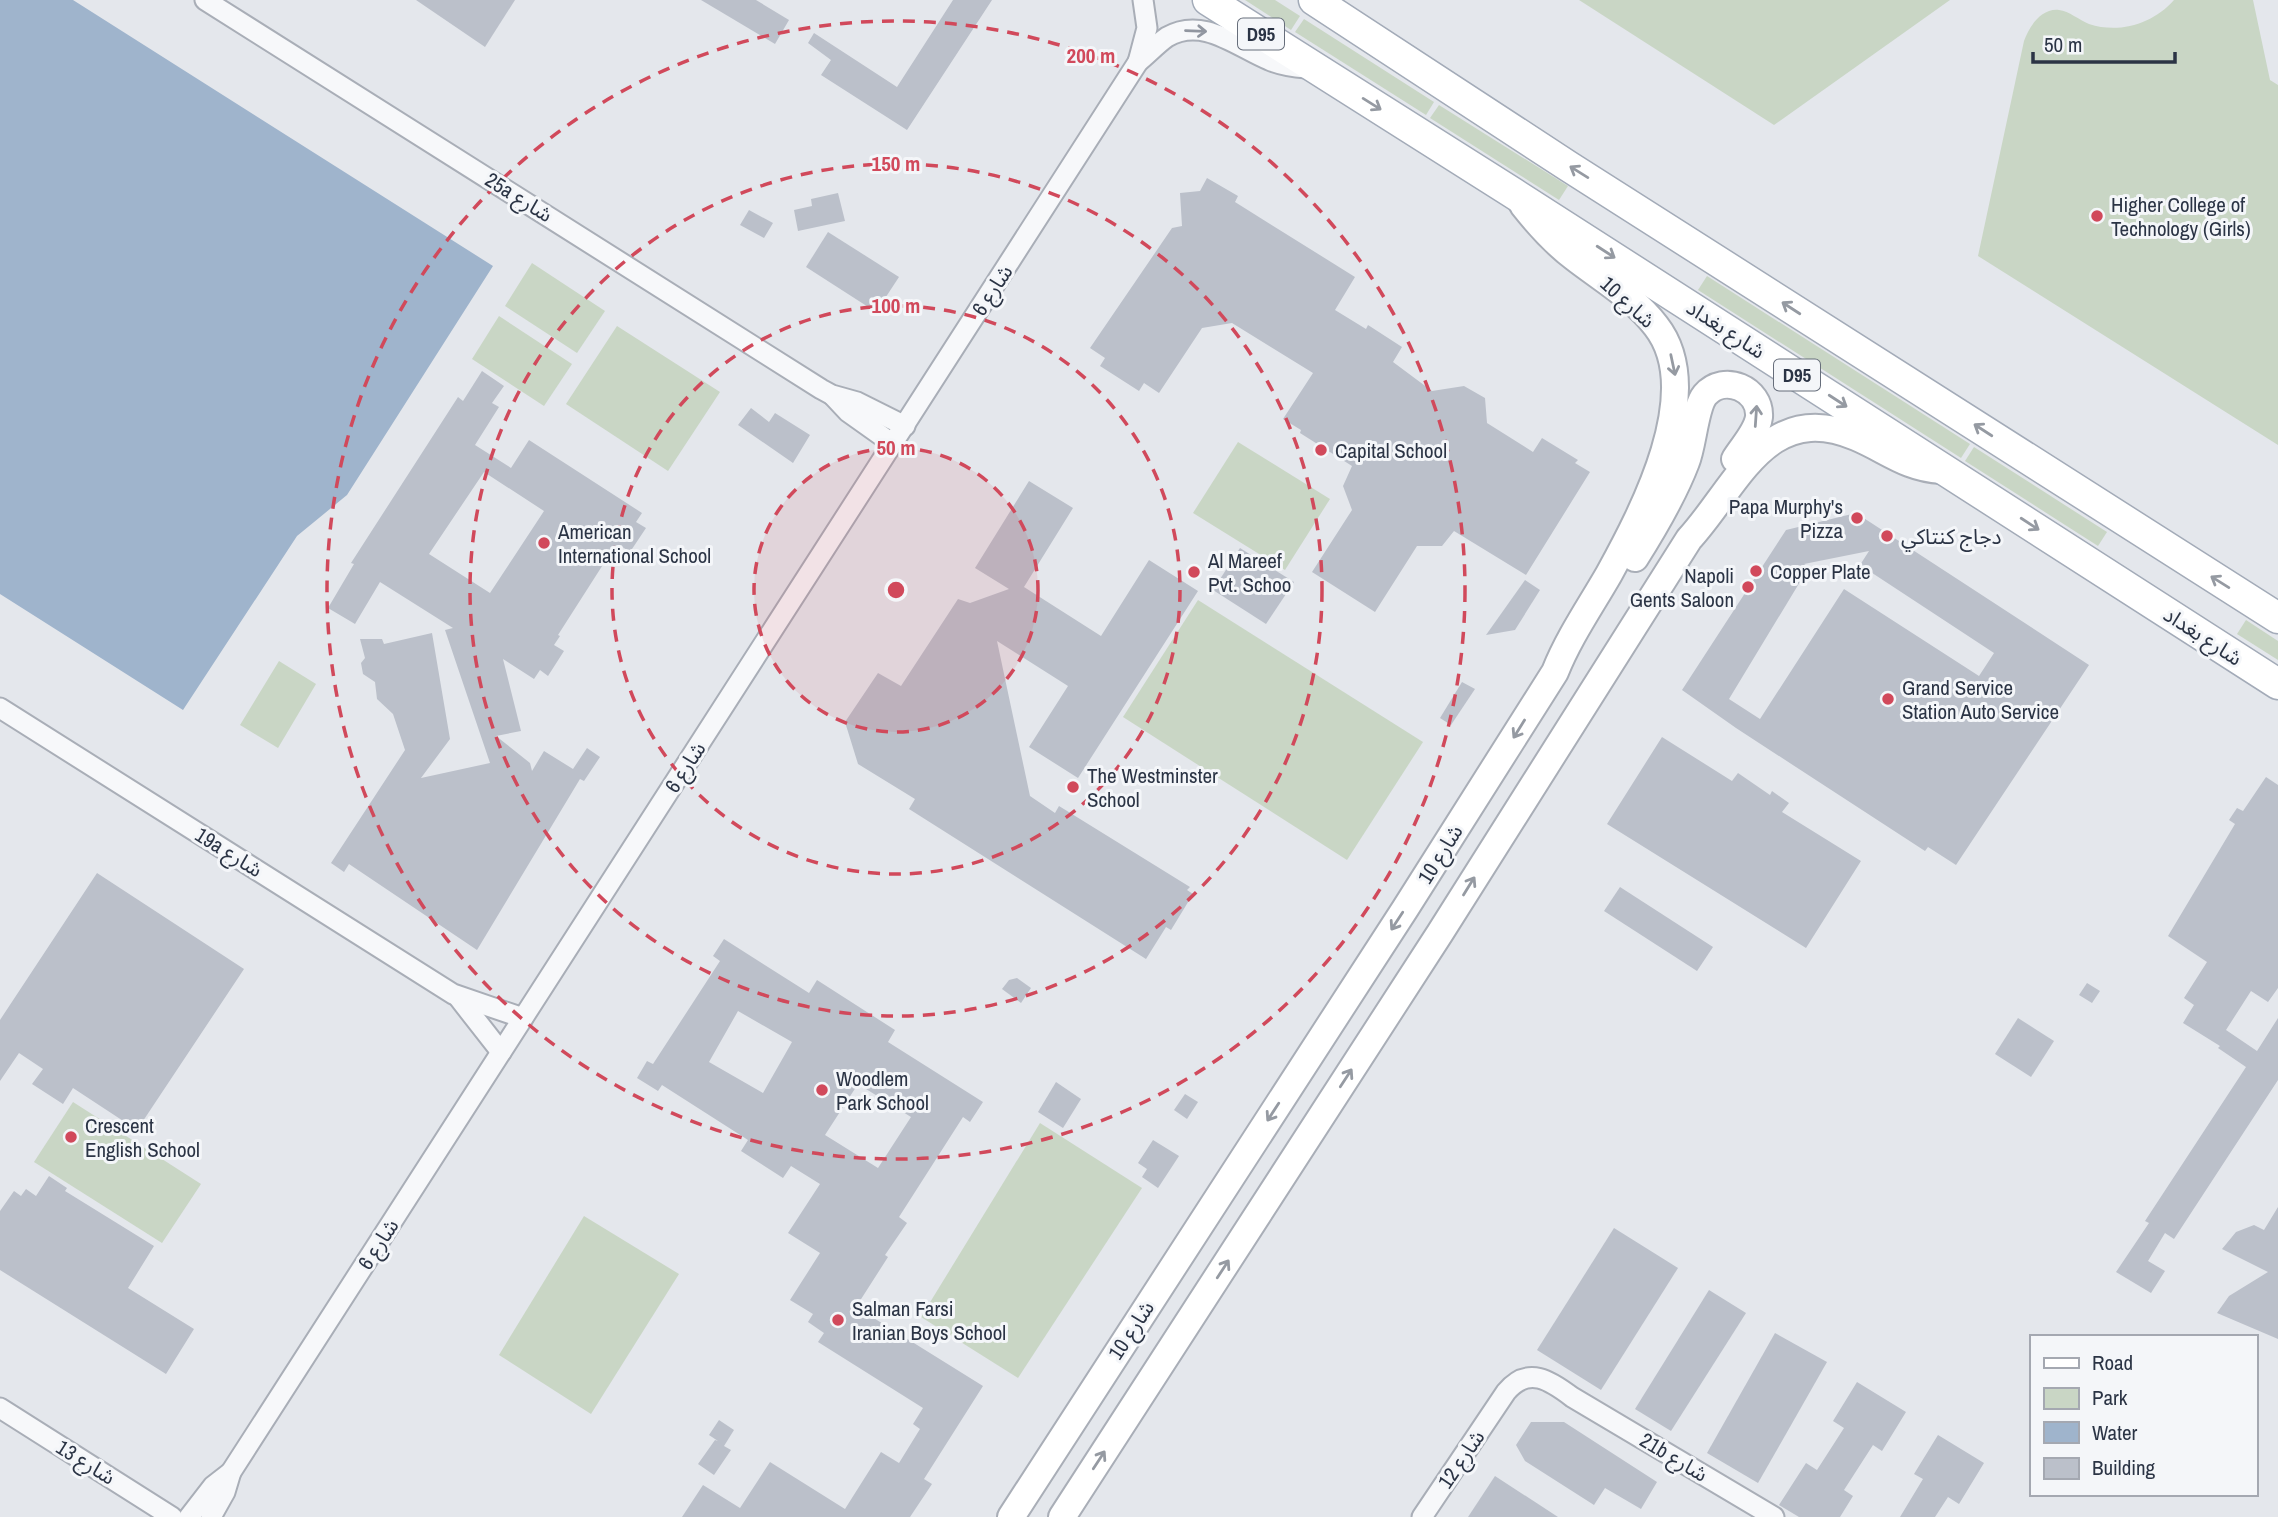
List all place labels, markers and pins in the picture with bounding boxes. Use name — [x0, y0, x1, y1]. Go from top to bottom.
place label: Higher College of Technology (Girls) — [2111, 190, 2251, 243]
marker: Higher College of Technology (Girls) — [2089, 208, 2105, 224]
place label: Capital School — [1335, 436, 1447, 465]
marker: Capital School — [1313, 442, 1329, 458]
place label: Papa Murphy's Pizza — [1729, 492, 1843, 545]
marker: Papa Murphy's Pizza — [1849, 510, 1865, 526]
place label: American International School — [557, 517, 711, 570]
place label: دجاج كنتاكي — [1901, 522, 2002, 552]
marker: دجاج كنتاكي — [1879, 528, 1895, 544]
marker: American International School — [536, 535, 552, 551]
place label: Al Mareef Pvt. Schoo — [1207, 546, 1291, 599]
place label: Copper Plate — [1770, 557, 1871, 586]
place label: Napoli Gents Saloon — [1630, 561, 1734, 614]
marker: Copper Plate — [1748, 563, 1764, 579]
marker: Al Mareef Pvt. Schoo — [1186, 564, 1202, 580]
centre of rings — [884, 578, 908, 602]
marker: Napoli Gents Saloon — [1740, 579, 1756, 595]
place label: Grand Service Station Auto Service — [1902, 673, 2059, 726]
marker: Grand Service Station Auto Service — [1880, 691, 1896, 707]
place label: The Westminster School — [1087, 761, 1218, 814]
marker: The Westminster School — [1065, 779, 1081, 795]
place label: Woodlem Park School — [836, 1064, 929, 1117]
marker: Woodlem Park School — [814, 1082, 830, 1098]
place label: Crescent English School — [85, 1111, 200, 1164]
marker: Crescent English School — [63, 1129, 79, 1145]
place label: Salman Farsi Iranian Boys School — [852, 1294, 1006, 1347]
marker: Salman Farsi Iranian Boys School — [830, 1312, 846, 1328]

